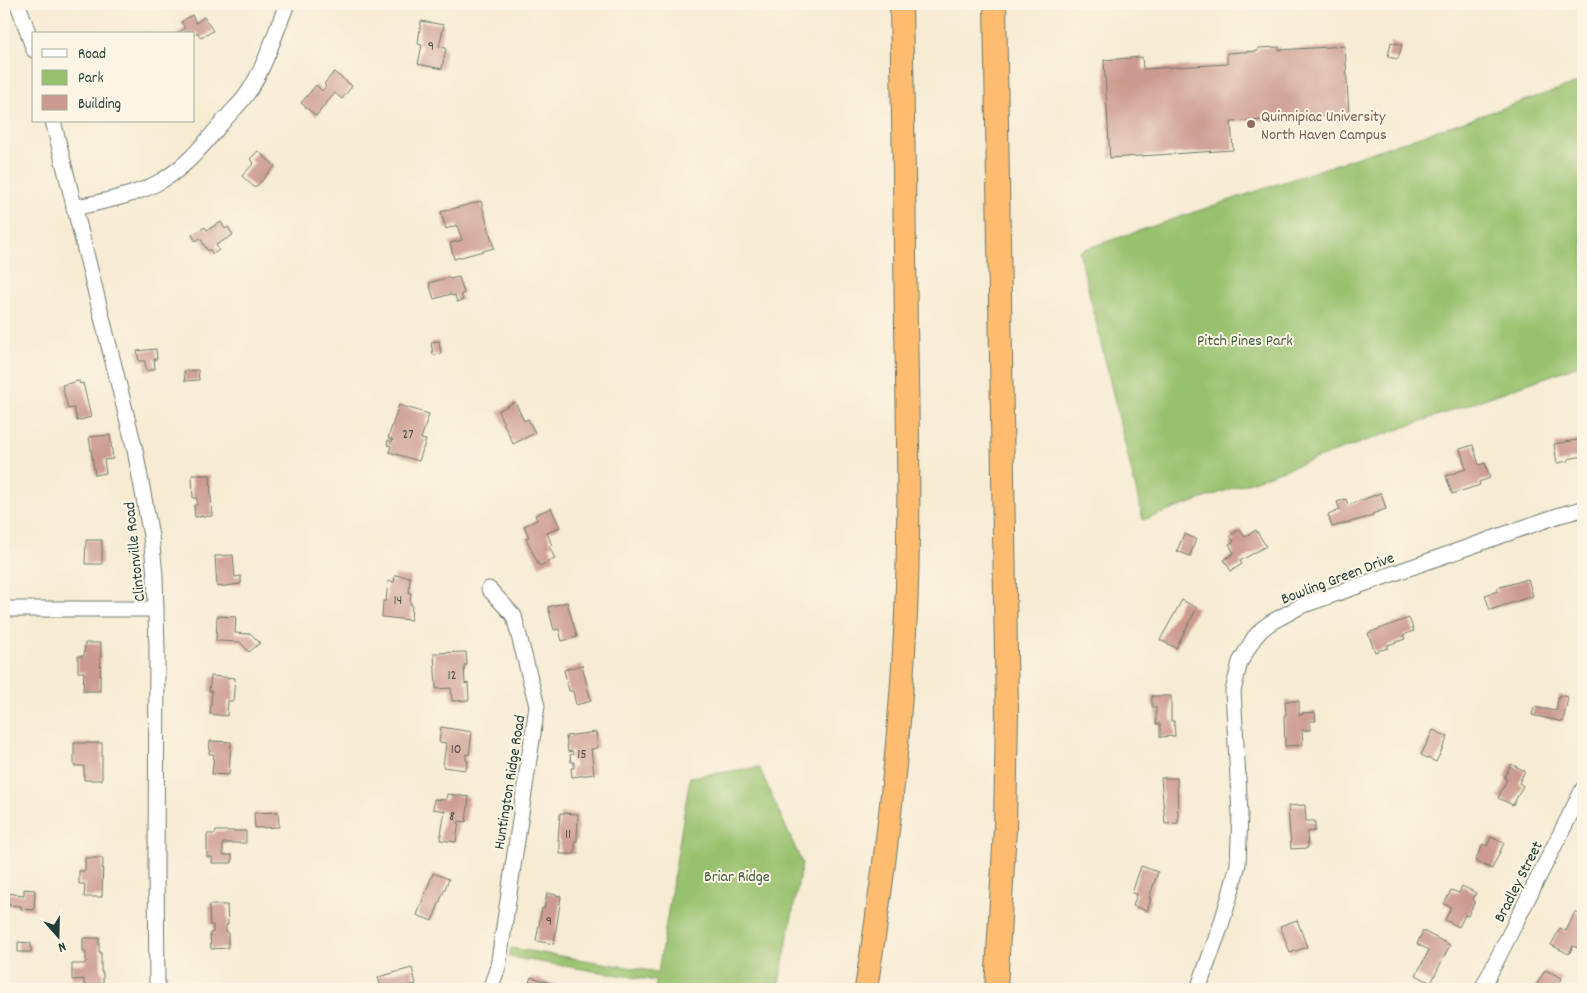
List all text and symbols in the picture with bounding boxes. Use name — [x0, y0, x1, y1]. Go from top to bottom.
legend — [32, 32, 195, 122]
house number: 9 — [428, 37, 434, 57]
text: Road — [78, 44, 106, 66]
text: Park — [78, 68, 104, 90]
text: Building — [78, 94, 121, 116]
place label: Quinnipiac University North Haven Campus — [1261, 106, 1387, 147]
marker: Quinnipiac University North Haven Campus — [1245, 118, 1257, 130]
park label: Pitch Pines Park — [1197, 330, 1293, 353]
house number: 27 — [402, 425, 414, 445]
street label: Clintonville Road — [119, 501, 152, 603]
street label: Bowling Green Drive — [1278, 547, 1398, 612]
house number: 14 — [394, 591, 402, 611]
house number: 12 — [447, 666, 457, 686]
street label: Huntington Ridge Road — [489, 714, 532, 851]
house number: 10 — [451, 740, 461, 760]
house number: 15 — [577, 745, 587, 765]
house number: 8 — [449, 807, 455, 827]
house number: 11 — [565, 825, 571, 845]
street label: Bradley Street — [1489, 837, 1550, 927]
park label: Briar Ridge — [704, 866, 770, 889]
north arrow — [32, 910, 82, 960]
house number: 9 — [546, 912, 552, 932]
text: N — [55, 936, 68, 957]

